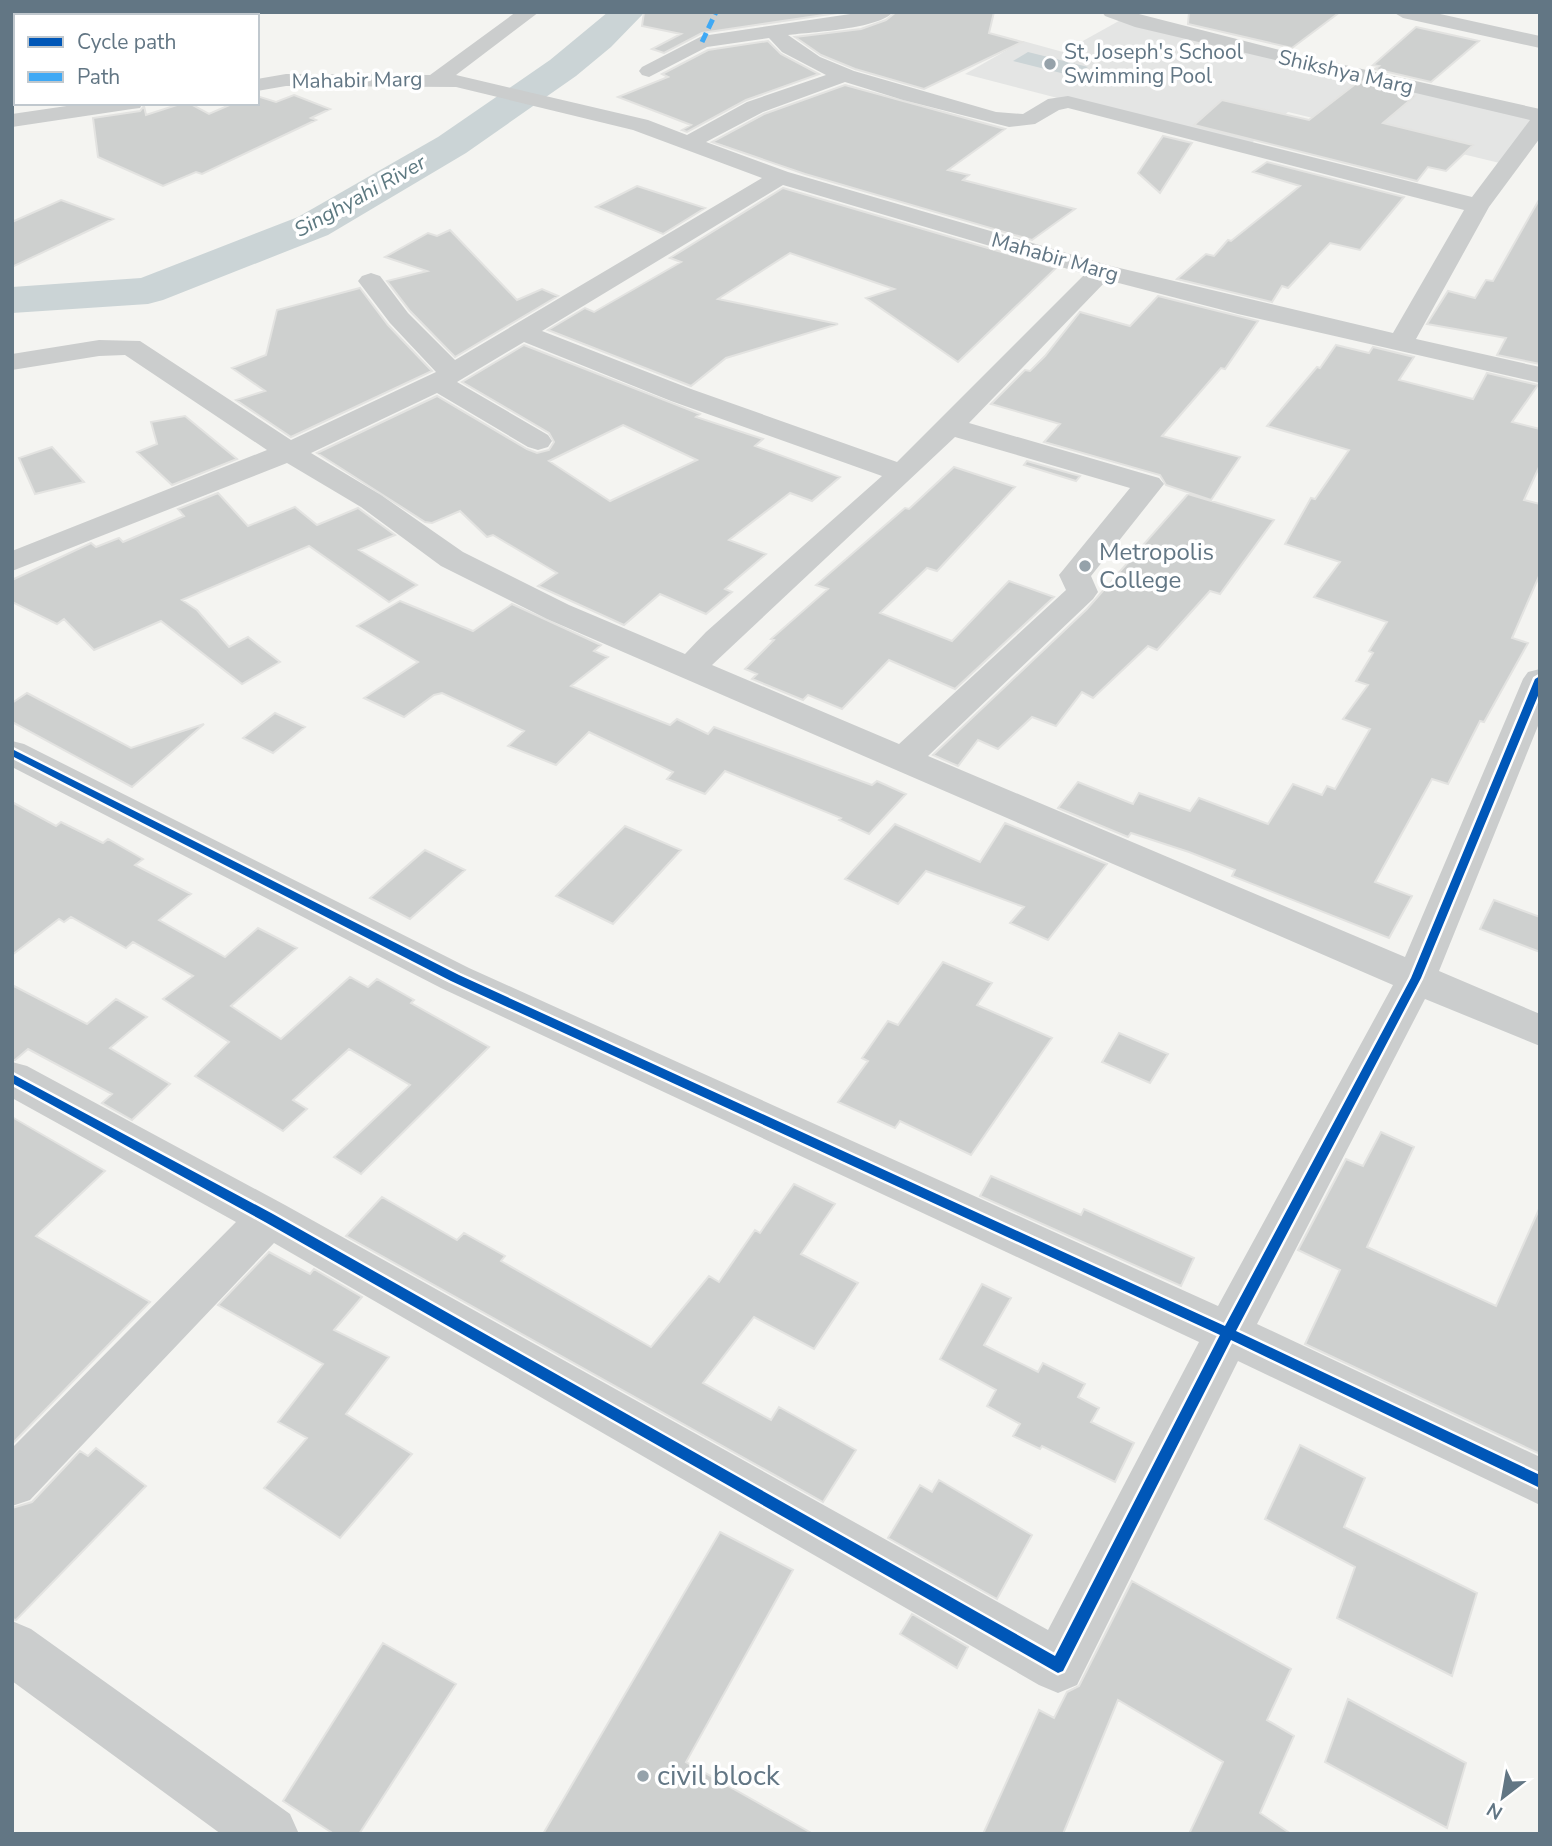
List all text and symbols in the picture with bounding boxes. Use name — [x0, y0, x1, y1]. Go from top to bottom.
legend — [14, 14, 259, 105]
text: Cycle path — [77, 28, 176, 56]
place label: St, Joseph's School Swimming Pool — [1064, 38, 1244, 90]
street label: Shikshya Marg — [1276, 43, 1416, 101]
marker: St, Joseph's School Swimming Pool — [1042, 56, 1058, 72]
text: Path — [77, 63, 120, 91]
street label: Mahabir Marg — [291, 65, 423, 95]
water label: Singhyahi River — [289, 148, 431, 244]
street label: Mahabir Marg — [988, 225, 1122, 289]
place label: Metropolis College — [1099, 536, 1214, 596]
marker: Metropolis College — [1077, 558, 1093, 574]
place label: civil block — [657, 1757, 781, 1795]
north arrow — [1468, 1762, 1538, 1832]
marker: civil block — [635, 1768, 651, 1784]
text: N — [1482, 1796, 1508, 1826]

